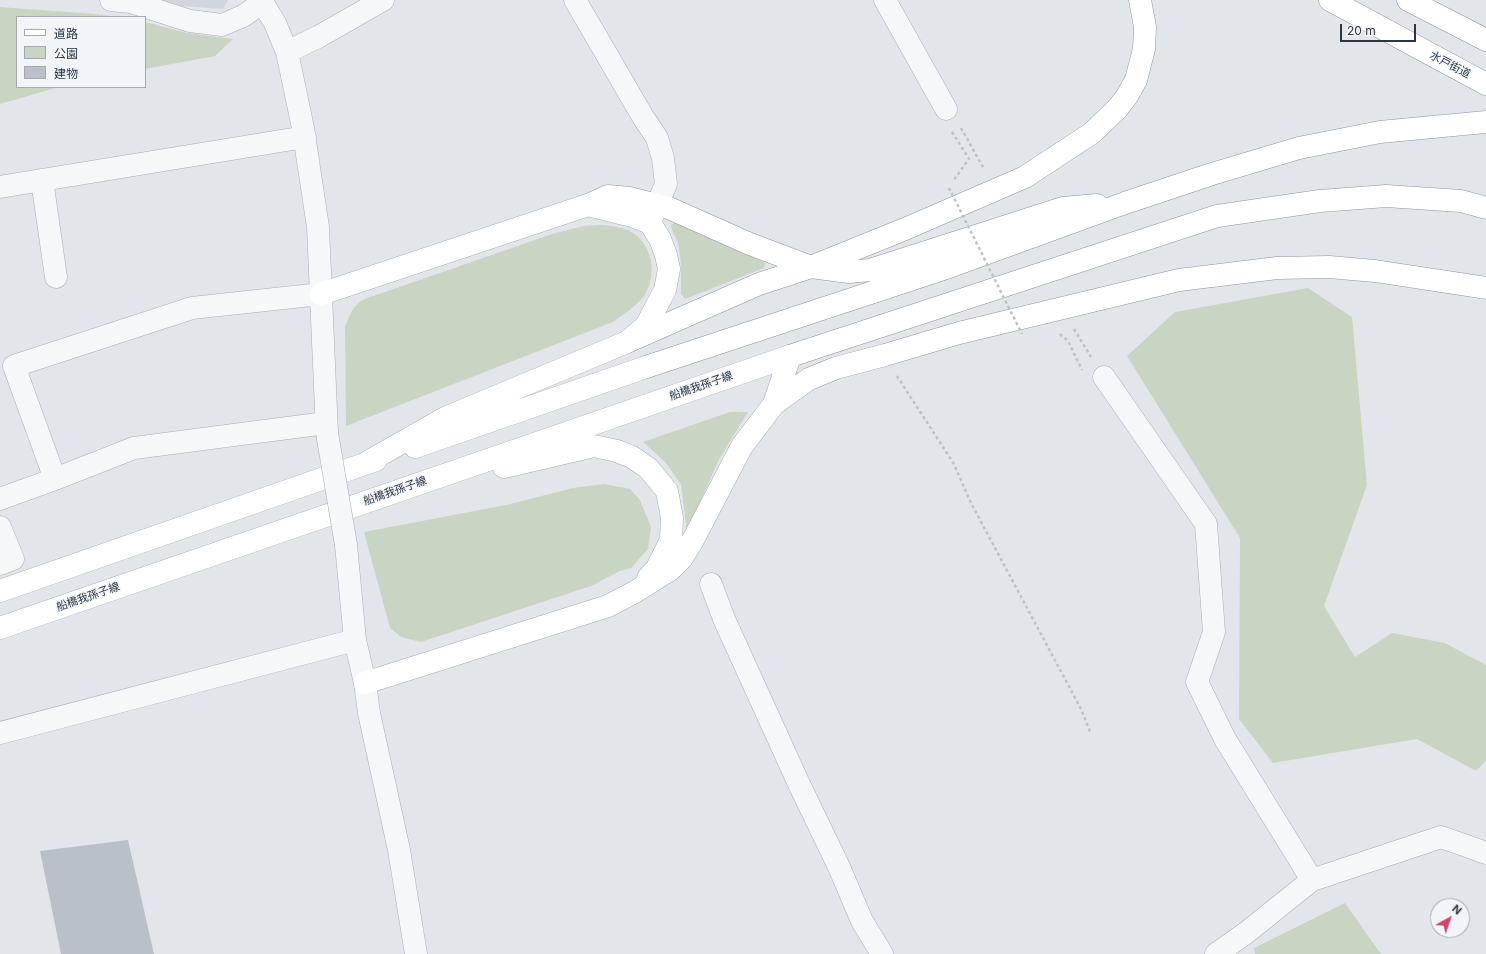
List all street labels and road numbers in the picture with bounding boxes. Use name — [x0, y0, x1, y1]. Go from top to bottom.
street label: 水戸街道 — [1427, 49, 1473, 81]
street label: 船橋我孫子線 — [668, 369, 734, 403]
street label: 船橋我孫子線 — [362, 474, 428, 508]
street label: 船橋我孫子線 — [55, 580, 121, 614]

